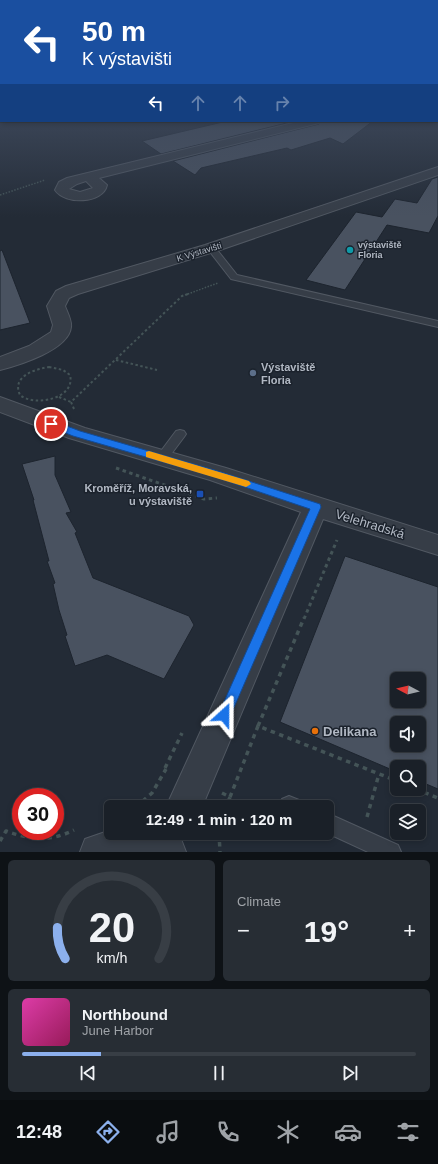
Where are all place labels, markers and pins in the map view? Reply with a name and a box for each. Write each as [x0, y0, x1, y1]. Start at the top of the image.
place label: výstaviště Floria [358, 240, 402, 260]
marker: výstaviště Floria [345, 245, 355, 255]
place label: Výstaviště Floria [261, 361, 315, 386]
marker: Výstaviště Floria [248, 368, 258, 378]
pin [34, 407, 68, 441]
place label: Kroměříž, Moravská, u výstaviště [84, 482, 192, 507]
marker: Kroměříž, Moravská, u výstaviště [195, 489, 205, 499]
place label: Delikana [323, 724, 377, 739]
marker: Delikana [310, 726, 320, 736]

